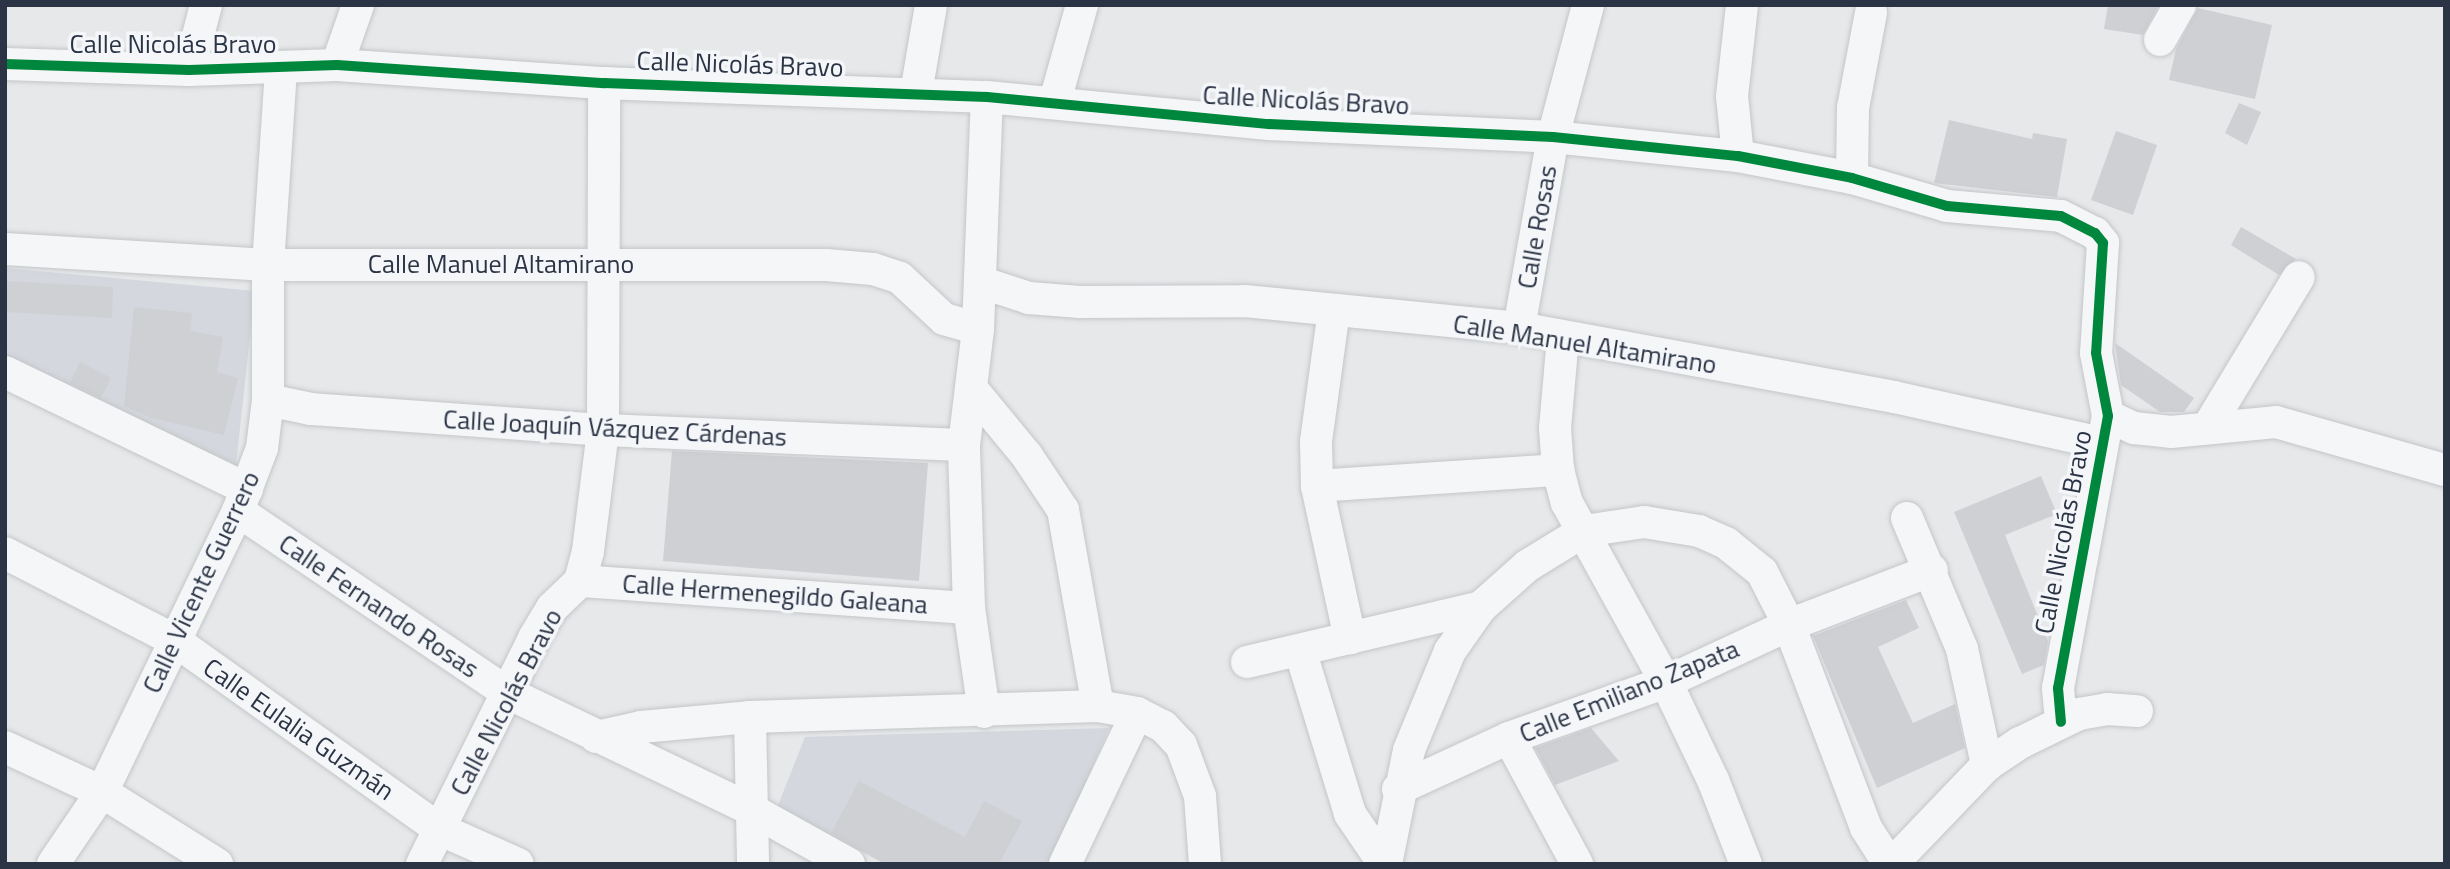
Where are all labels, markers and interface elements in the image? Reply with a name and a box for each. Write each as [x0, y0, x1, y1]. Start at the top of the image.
street label: Calle Nicolás Bravo [70, 28, 276, 60]
street label: Calle Nicolás Bravo [636, 45, 844, 83]
street label: Calle Nicolás Bravo [1202, 79, 1410, 121]
street label: Calle Rosas [1511, 163, 1563, 291]
street label: Calle Manuel Altamirano [368, 248, 634, 280]
street label: Calle Manuel Altamirano [1451, 308, 1719, 380]
street label: Calle Joaquín Vázquez Cárdenas [442, 403, 788, 453]
street label: Calle Nicolás Bravo [2028, 427, 2098, 637]
street label: Calle Vicente Guerrero [136, 466, 266, 698]
street label: Calle Fernando Rosas [273, 528, 485, 684]
street label: Calle Hermenegildo Galeana [621, 568, 929, 620]
street label: Calle Nicolás Bravo [444, 603, 568, 801]
street label: Calle Emiliano Zapata [1515, 633, 1743, 749]
street label: Calle Eulalia Guzmán [198, 651, 400, 807]

